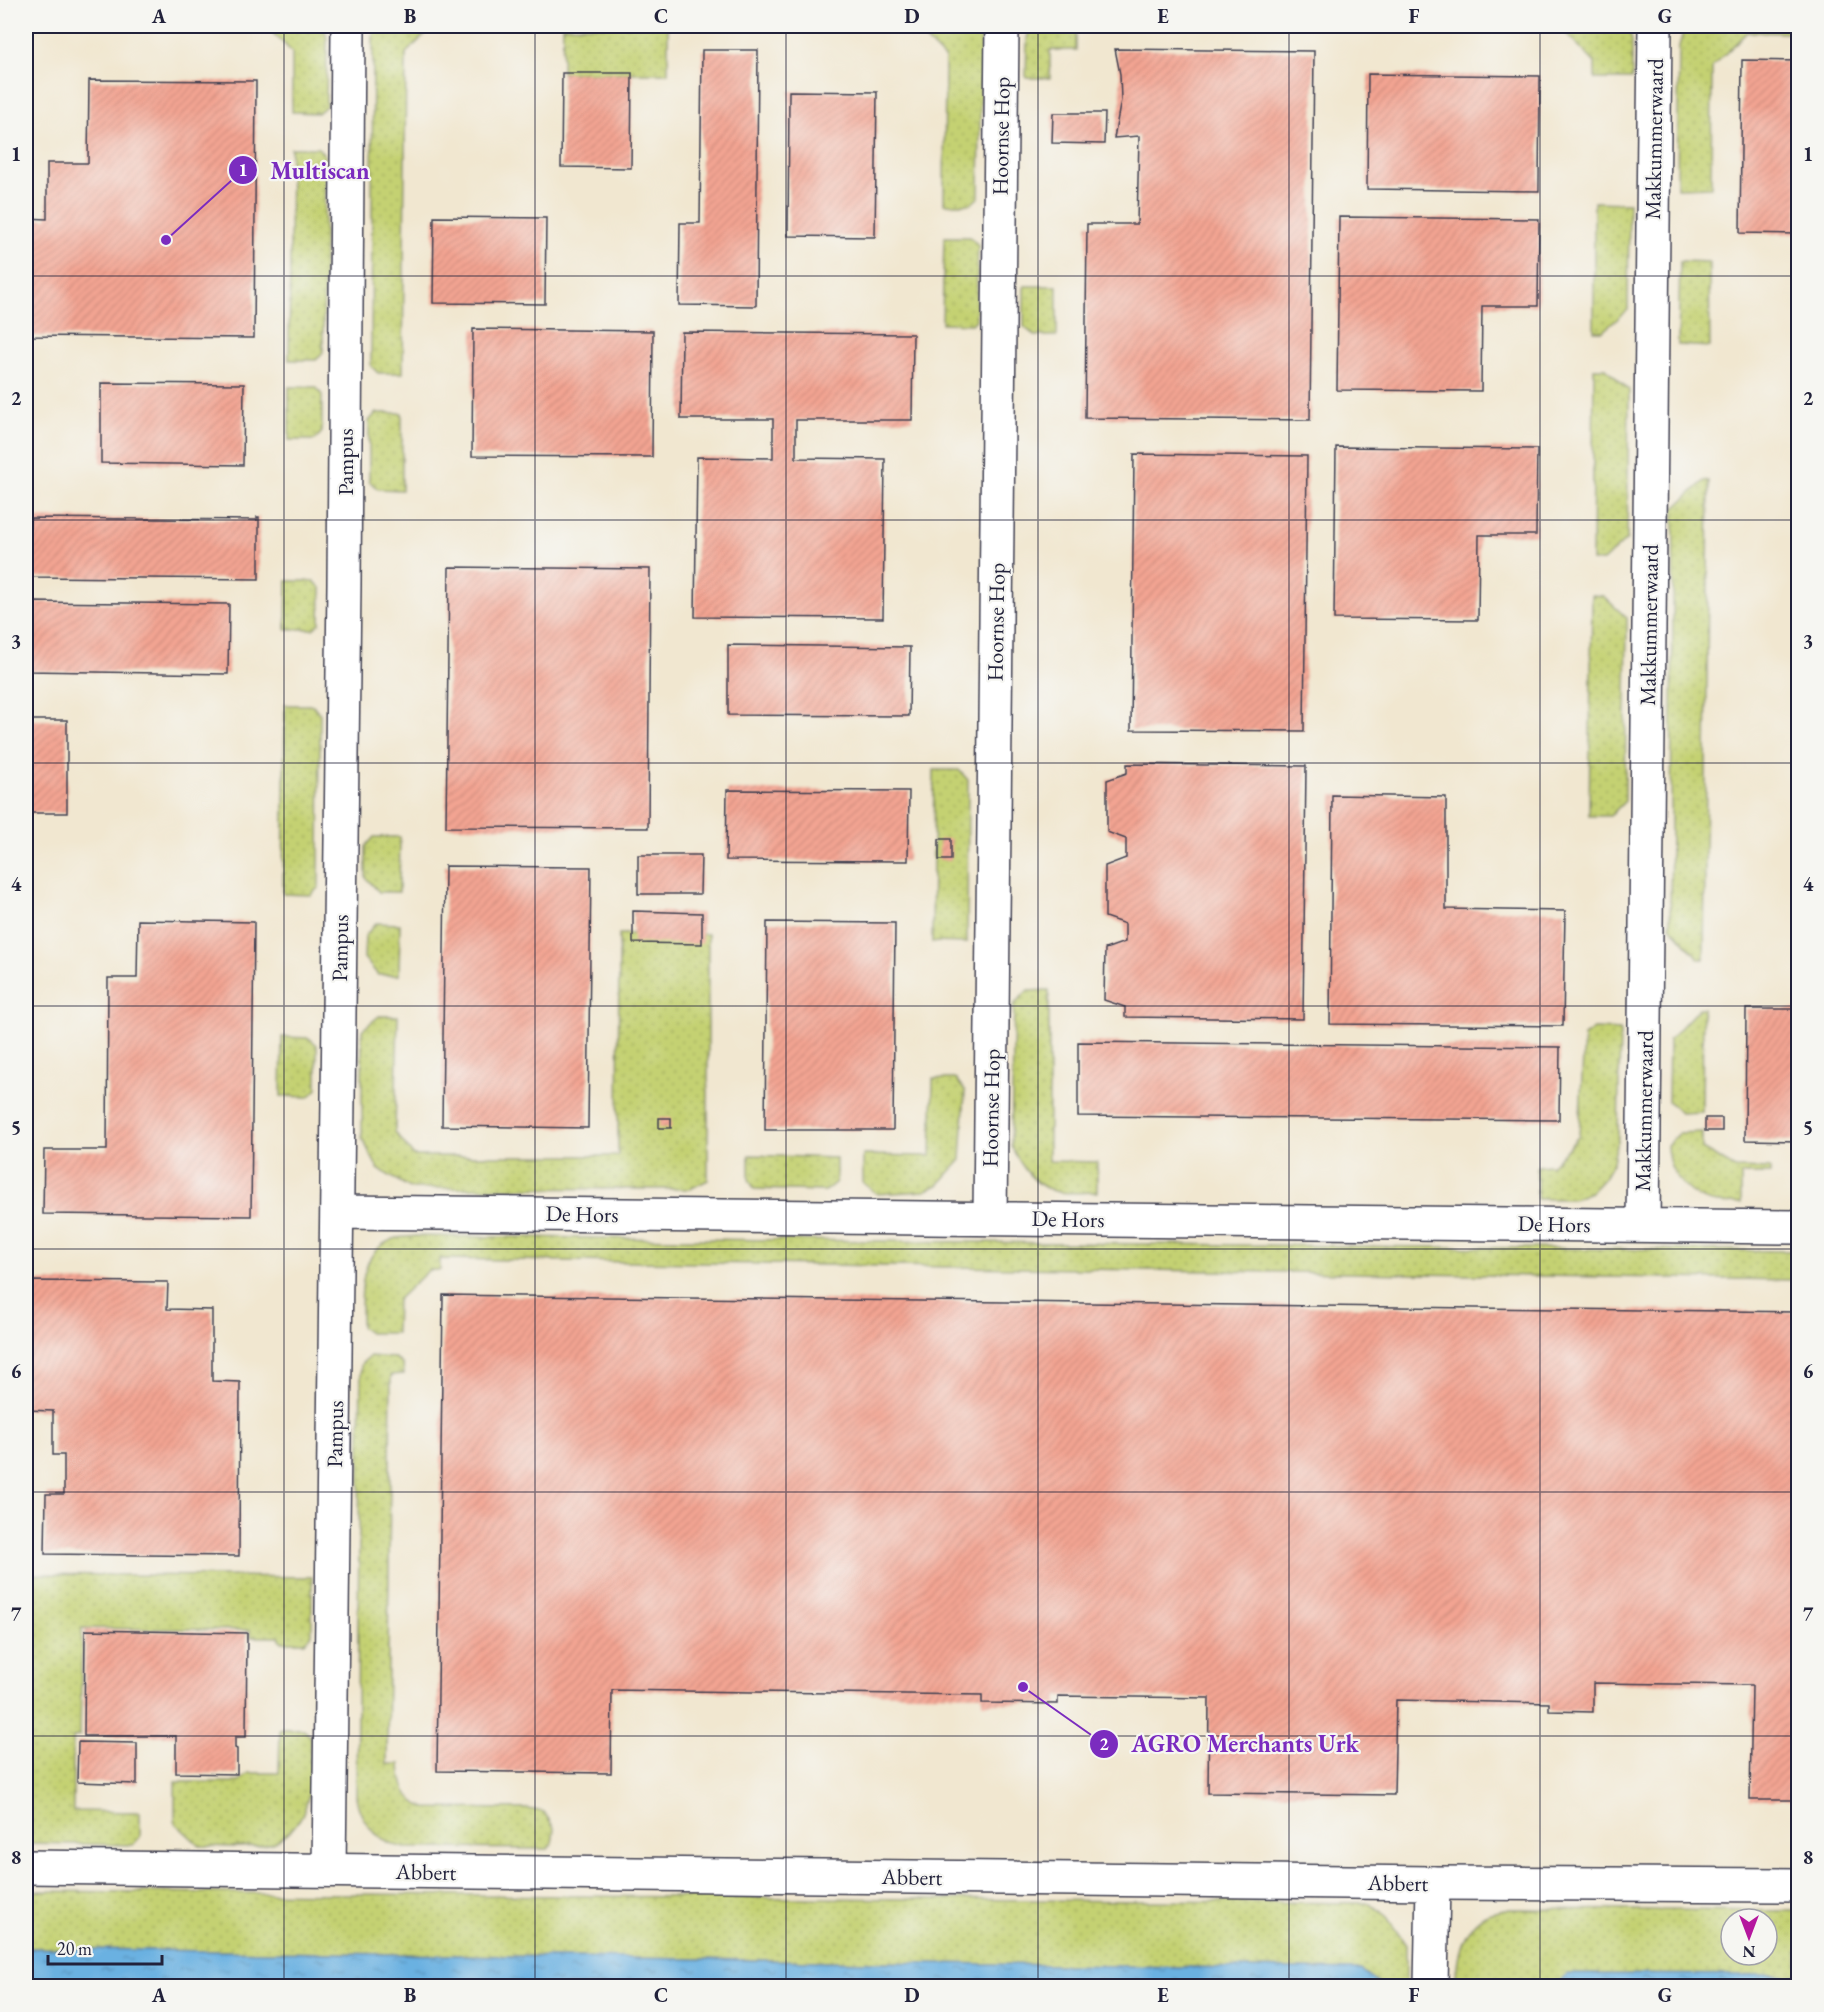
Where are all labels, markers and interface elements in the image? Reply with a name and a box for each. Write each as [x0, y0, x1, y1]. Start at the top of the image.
text: A [151, 3, 167, 29]
text: B [404, 3, 416, 29]
text: C [654, 3, 668, 29]
text: D [904, 3, 920, 29]
text: E [1157, 3, 1169, 29]
text: F [1409, 3, 1420, 29]
text: G [1658, 3, 1672, 29]
street label: Makkummerwaard [1638, 57, 1670, 220]
street label: Hoornse Hop [985, 76, 1017, 196]
text: 1 [11, 141, 21, 167]
text: 1 [1803, 141, 1813, 167]
callout: Multiscan [228, 149, 382, 191]
text: Multiscan [270, 155, 370, 186]
text: 1 [238, 158, 248, 181]
text: 2 [11, 385, 22, 411]
text: 2 [1803, 385, 1814, 411]
street label: Pampus [331, 428, 360, 496]
street label: Makkummerwaard [1633, 543, 1665, 706]
street label: Hoornse Hop [980, 562, 1012, 682]
text: 3 [11, 628, 21, 654]
text: 3 [1803, 628, 1813, 654]
text: 4 [11, 871, 22, 897]
text: 4 [1803, 871, 1814, 897]
street label: Pampus [325, 914, 355, 982]
street label: Makkummerwaard [1628, 1029, 1660, 1192]
street label: Hoornse Hop [975, 1048, 1007, 1168]
text: 5 [11, 1114, 21, 1140]
text: 5 [1803, 1114, 1813, 1140]
street label: De Hors [545, 1199, 619, 1229]
street label: De Hors [1031, 1204, 1105, 1234]
street label: De Hors [1517, 1209, 1591, 1239]
text: 6 [11, 1358, 22, 1384]
text: 6 [1803, 1358, 1814, 1384]
street label: Pampus [320, 1400, 350, 1468]
text: 7 [11, 1601, 22, 1627]
text: 7 [1803, 1601, 1814, 1627]
callout: AGRO Merchants Urk [1089, 1723, 1371, 1765]
text: AGRO Merchants Urk [1130, 1728, 1360, 1759]
text: 2 [1099, 1732, 1109, 1755]
text: 8 [11, 1844, 21, 1870]
text: 8 [1803, 1844, 1813, 1870]
street label: Abbert [394, 1857, 457, 1887]
street label: Abbert [880, 1862, 943, 1892]
street label: Abbert [1366, 1868, 1429, 1898]
north arrow [1719, 1907, 1779, 1967]
scale bar [48, 1928, 162, 1966]
text: 20 m [57, 1937, 92, 1960]
text: N [1742, 1941, 1755, 1962]
text: A [151, 1982, 167, 2008]
text: B [404, 1982, 416, 2008]
text: C [654, 1982, 668, 2008]
text: D [904, 1982, 920, 2008]
text: E [1157, 1982, 1169, 2008]
text: F [1409, 1982, 1420, 2008]
text: G [1658, 1982, 1672, 2008]

